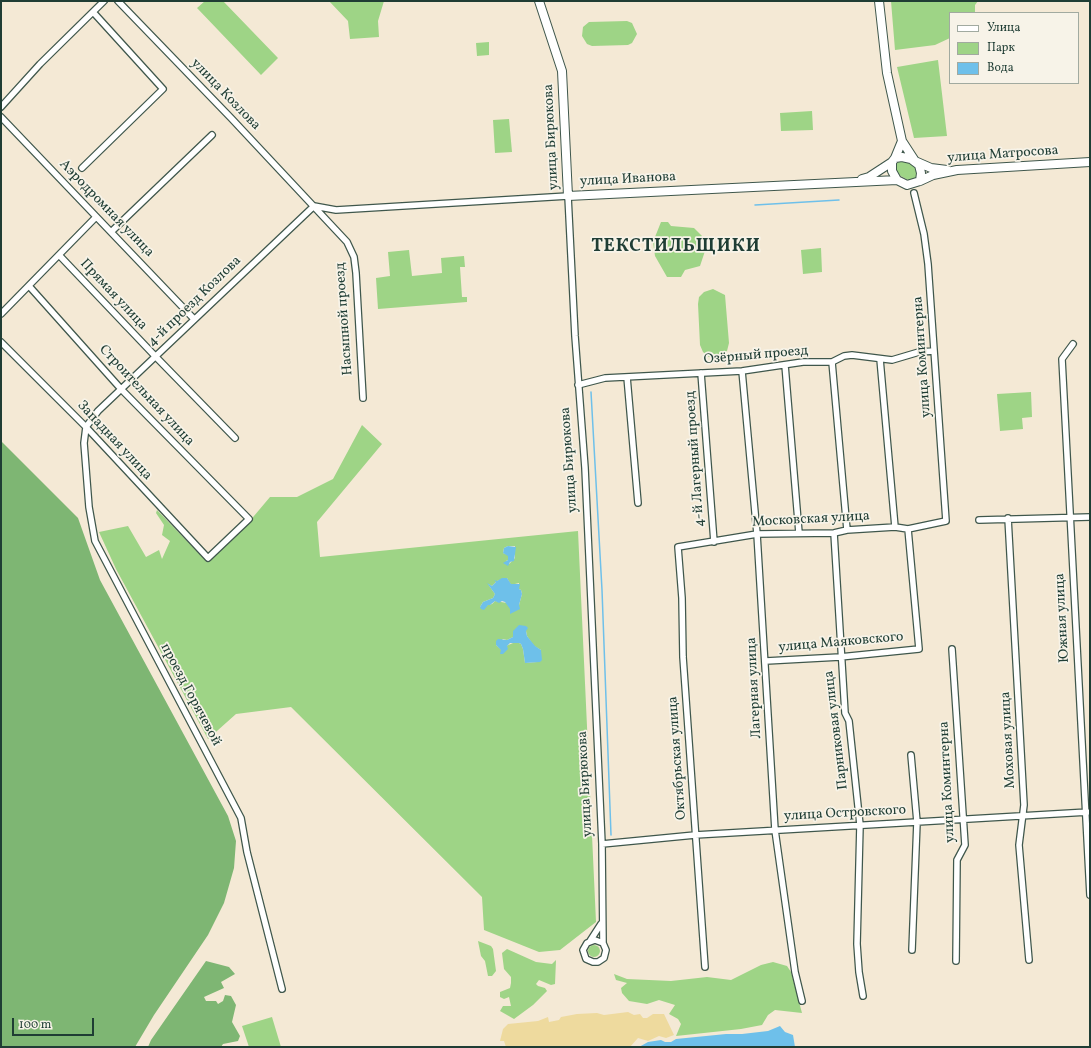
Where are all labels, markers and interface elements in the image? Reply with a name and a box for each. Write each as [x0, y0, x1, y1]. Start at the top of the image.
legend [949, 12, 1079, 84]
text: Улица [987, 20, 1020, 36]
text: Парк [987, 40, 1015, 56]
street label: улица Козлова [187, 56, 263, 134]
text: Вода [987, 60, 1014, 76]
street label: улица Бирюкова [541, 83, 563, 191]
street label: улица Матросова [947, 143, 1059, 167]
street label: Аэродромная улица [55, 157, 157, 261]
street label: улица Иванова [579, 169, 677, 191]
district label: ТЕКСТИЛЬЩИКИ [591, 237, 761, 259]
street label: 4-й проезд Козлова [145, 253, 245, 351]
street label: Прямая улица [76, 256, 150, 334]
street label: Насыпной проезд [333, 262, 357, 376]
street label: улица Коминтерна [910, 296, 936, 418]
street label: Строительная улица [95, 342, 197, 450]
street label: Озёрный проезд [703, 343, 809, 369]
street label: 4-й Лагерный проезд [683, 391, 709, 527]
street label: Западная улица [73, 398, 155, 484]
street label: улица Бирюкова [558, 406, 582, 514]
street label: Московская улица [752, 509, 870, 531]
street label: Южная улица [1052, 573, 1074, 663]
street label: улица Маяковского [778, 629, 904, 657]
street label: Лагерная улица [744, 637, 766, 739]
street label: проезд Горячевой [156, 641, 224, 749]
street label: Парниковая улица [821, 669, 853, 791]
street label: Моховая улица [998, 691, 1020, 789]
street label: Октябрьская улица [665, 696, 691, 820]
street label: улица Коминтерна [936, 721, 960, 843]
street label: улица Бирюкова [575, 730, 597, 838]
street label: улица Островского [783, 802, 907, 826]
scale bar [14, 1010, 96, 1036]
text: 100 m [19, 1017, 51, 1033]

